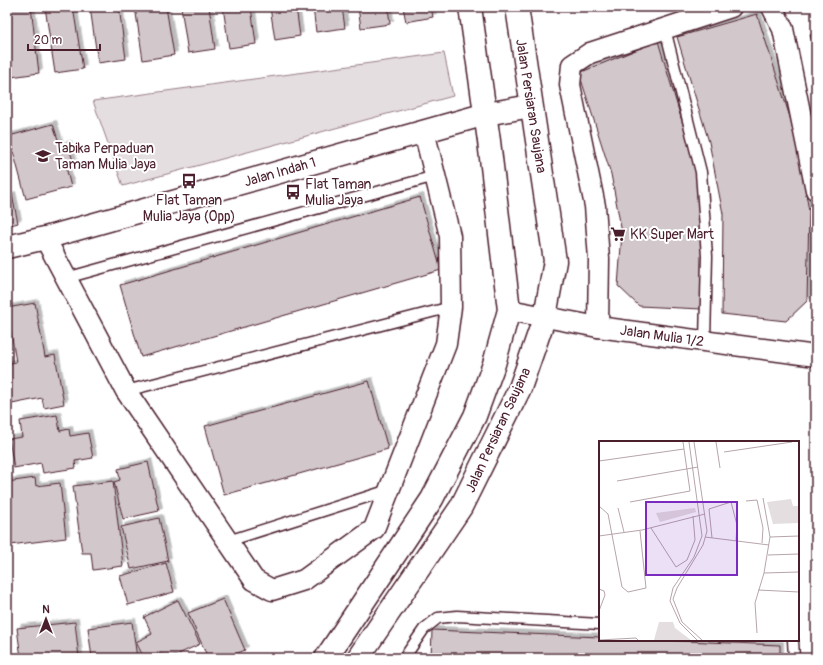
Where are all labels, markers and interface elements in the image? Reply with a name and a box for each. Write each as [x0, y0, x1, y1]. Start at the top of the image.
scale bar [28, 26, 100, 52]
text: 20 m [34, 33, 63, 48]
street label: Jalan Persiaran Saujana [512, 38, 550, 174]
place label: Tabika Perpaduan Taman Mulia Jaya [55, 140, 156, 173]
school or university icon: Tabika Perpaduan Taman Mulia Jaya [34, 147, 52, 165]
street label: Jalan Indah 1 [242, 154, 318, 190]
bus stop icon: Flat Taman Mulia Jaya (Opp) [180, 172, 198, 190]
place label: Flat Taman Mulia Jaya [305, 176, 371, 209]
bus stop icon: Flat Taman Mulia Jaya [284, 183, 302, 201]
place label: Flat Taman Mulia Jaya (Opp) [143, 192, 235, 225]
supermarket icon: KK Super Mart [609, 225, 627, 243]
place label: KK Super Mart [630, 226, 714, 243]
street label: Jalan Mulia 1/2 [619, 322, 705, 350]
street label: Jalan Persiaran Saujana [462, 365, 534, 495]
inset map [599, 441, 799, 641]
north arrow [26, 599, 66, 639]
text: N [42, 603, 50, 616]

